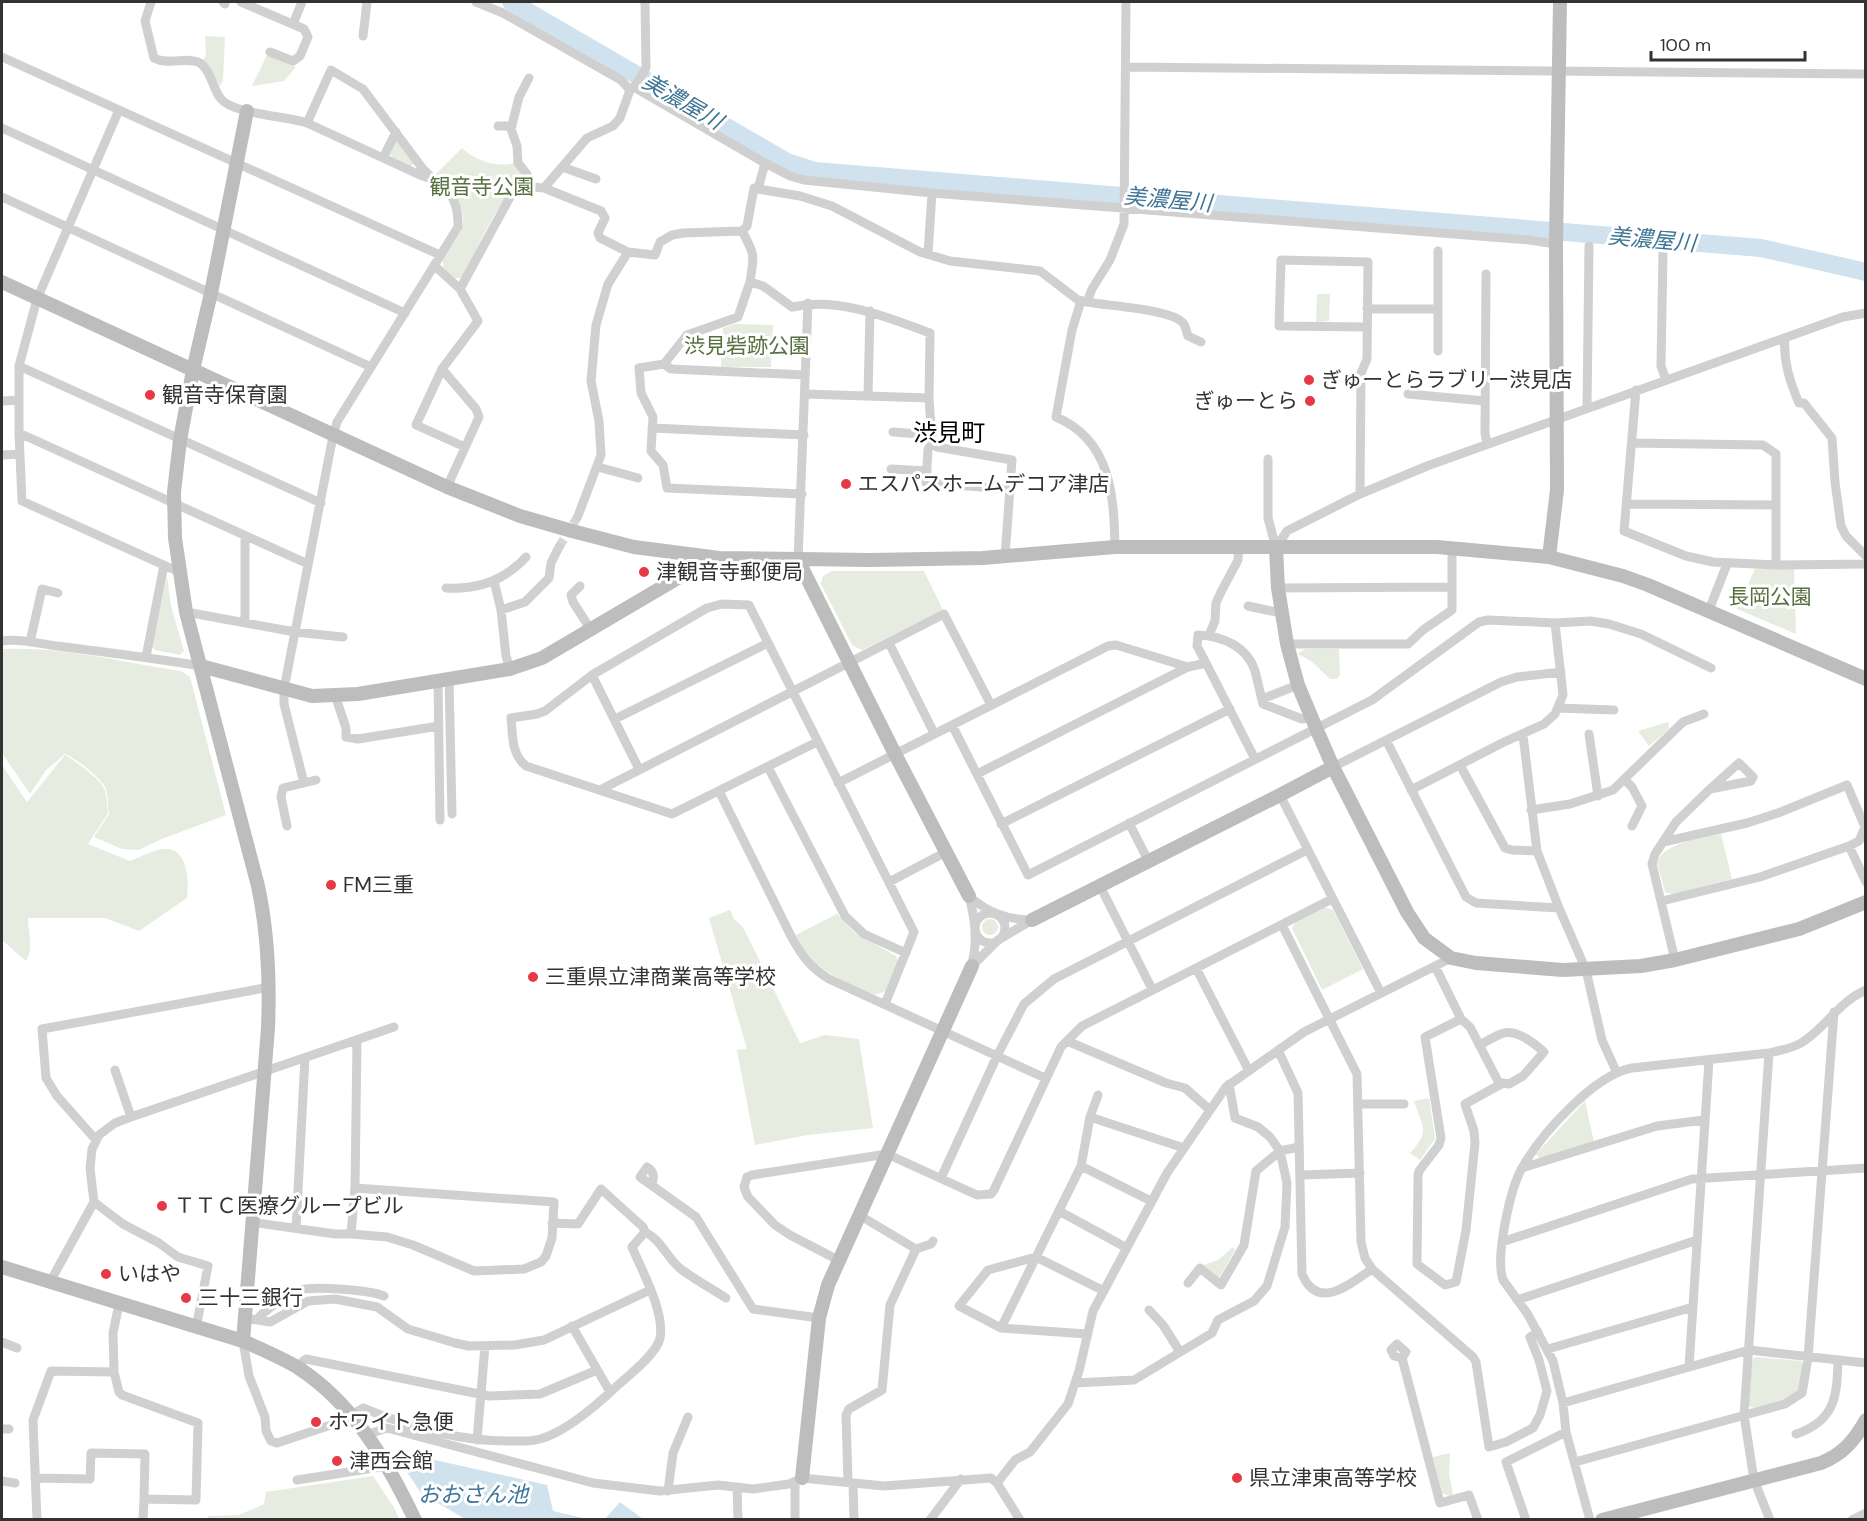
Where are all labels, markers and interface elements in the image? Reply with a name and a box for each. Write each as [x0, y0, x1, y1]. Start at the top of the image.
scale bar [1651, 24, 1806, 62]
text: 100 m [1660, 33, 1711, 57]
water label: 美濃屋川 [637, 67, 730, 137]
park label: 観音寺公園 [430, 173, 535, 201]
water label: 美濃屋川 [1123, 181, 1215, 218]
water label: 美濃屋川 [1607, 221, 1699, 258]
park label: 渋見砦跡公園 [684, 332, 810, 360]
place label: ぎゅーとらラブリー渋見店 [1321, 366, 1572, 394]
marker: ぎゅーとらラブリー渋見店 [1302, 373, 1316, 387]
place label: 観音寺保育園 [162, 381, 288, 409]
place label: ぎゅーとら [1194, 387, 1298, 415]
marker: 観音寺保育園 [143, 388, 157, 402]
marker: ぎゅーとら [1303, 394, 1317, 408]
district label: 渋見町 [913, 417, 985, 448]
place label: エスパスホームデコア津店 [858, 470, 1109, 498]
marker: エスパスホームデコア津店 [839, 477, 853, 491]
place label: 津観音寺郵便局 [656, 558, 803, 586]
marker: 津観音寺郵便局 [637, 565, 651, 579]
park label: 長岡公園 [1728, 583, 1812, 611]
place label: FM三重 [343, 871, 414, 899]
marker: FM三重 [324, 878, 338, 892]
place label: 三重県立津商業高等学校 [545, 963, 776, 991]
marker: 三重県立津商業高等学校 [526, 970, 540, 984]
place label: ＴＴＣ医療グループビル [174, 1192, 404, 1220]
marker: ＴＴＣ医療グループビル [155, 1199, 169, 1213]
place label: いはや [118, 1260, 181, 1288]
marker: いはや [99, 1267, 113, 1281]
place label: 三十三銀行 [198, 1284, 303, 1312]
marker: 三十三銀行 [179, 1291, 193, 1305]
place label: ホワイト急便 [328, 1408, 454, 1436]
marker: ホワイト急便 [309, 1415, 323, 1429]
place label: 津西会館 [349, 1447, 433, 1475]
marker: 津西会館 [330, 1454, 344, 1468]
place label: 県立津東高等学校 [1249, 1464, 1417, 1492]
marker: 県立津東高等学校 [1230, 1471, 1244, 1485]
water label: おおさん池 [418, 1480, 530, 1509]

